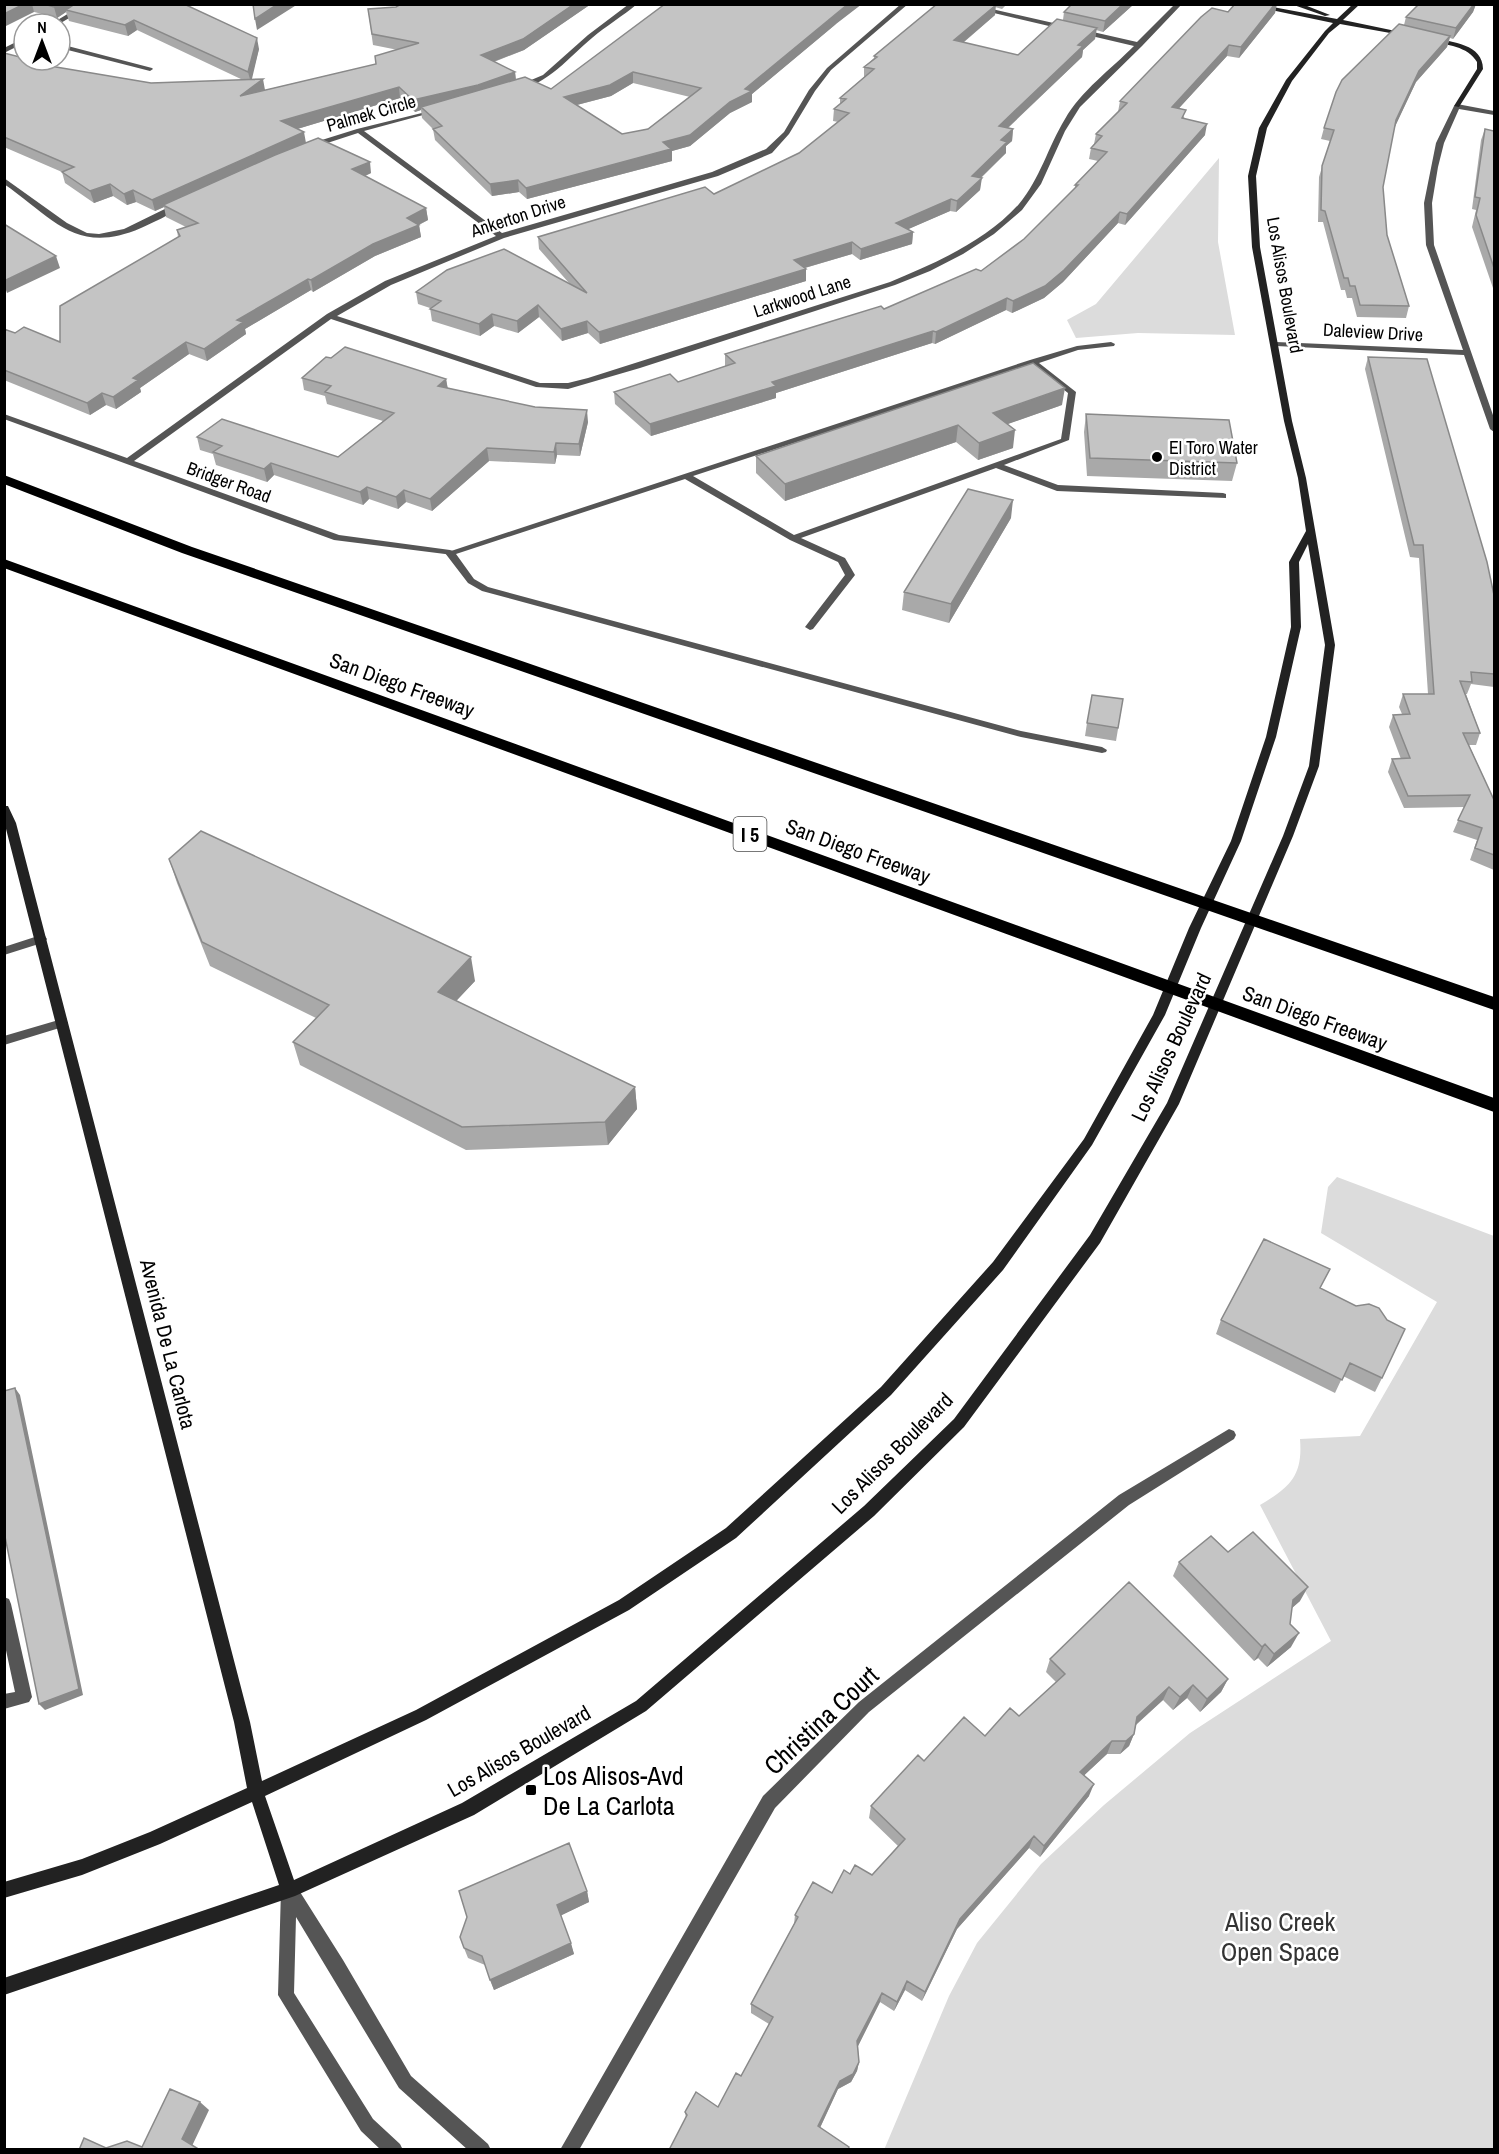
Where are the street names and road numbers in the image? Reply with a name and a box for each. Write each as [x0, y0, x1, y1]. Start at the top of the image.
street label: Palmek Circle [323, 88, 419, 138]
street label: Ankerton Drive [466, 189, 569, 243]
street label: Los Alisos Boulevard [1261, 215, 1309, 355]
street label: Larkwood Lane [750, 269, 854, 323]
street label: Daleview Drive [1322, 317, 1424, 347]
street label: Bridger Road [183, 455, 275, 509]
street label: San Diego Freeway [326, 645, 479, 725]
street label: San Diego Freeway [782, 811, 935, 891]
road number: I 5 [734, 817, 766, 851]
street label: Los Alisos Boulevard [1124, 968, 1218, 1126]
street label: San Diego Freeway [1239, 978, 1392, 1058]
street label: Avenida De La Carlota [133, 1255, 203, 1432]
street label: Los Alisos Boulevard [825, 1386, 959, 1520]
street label: Christina Court [756, 1658, 886, 1782]
street label: Los Alisos Boulevard [442, 1698, 596, 1804]

